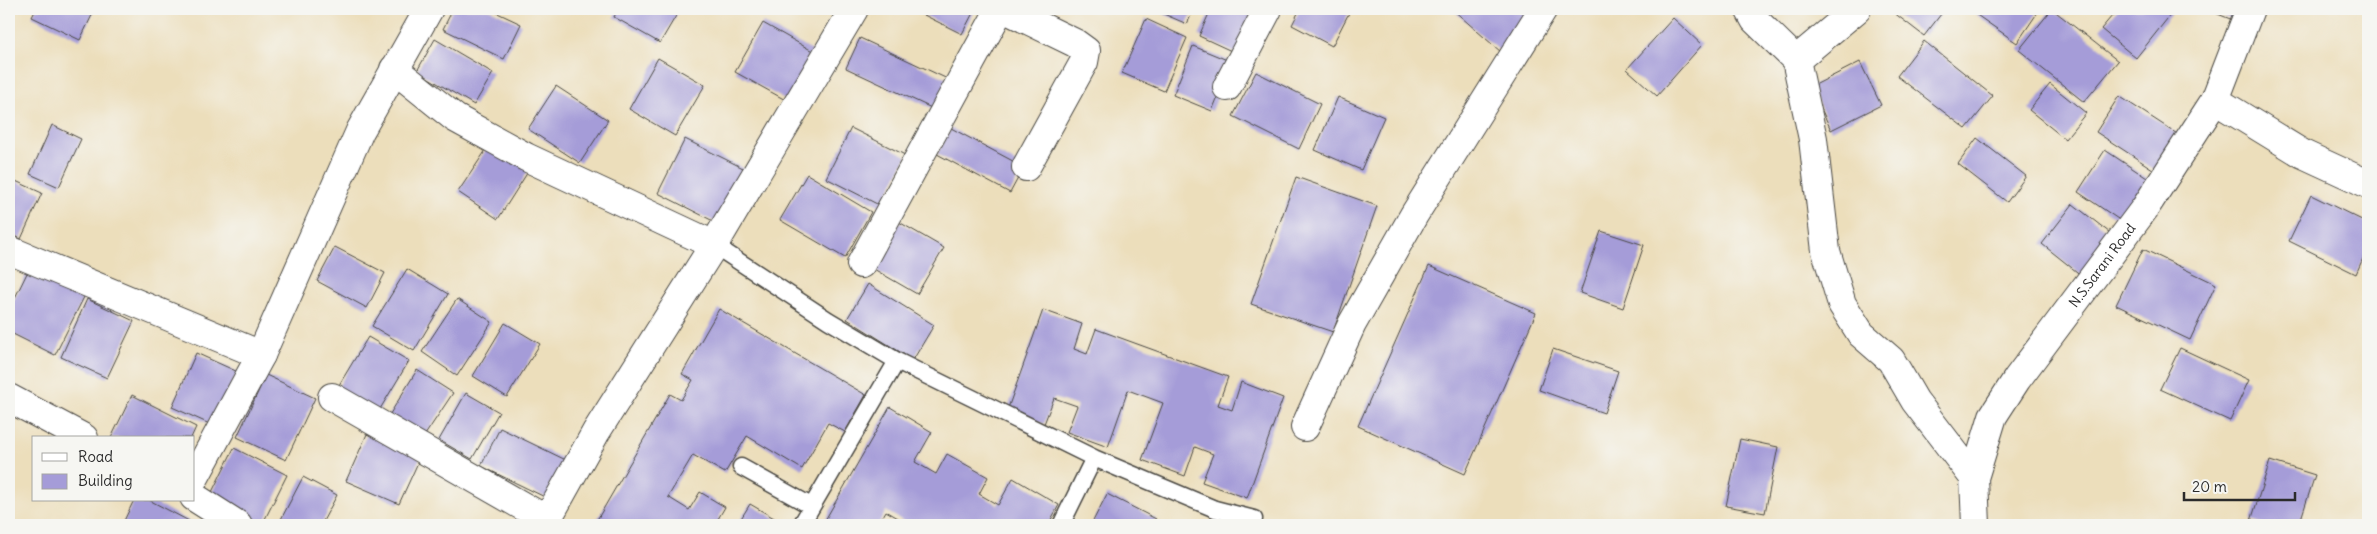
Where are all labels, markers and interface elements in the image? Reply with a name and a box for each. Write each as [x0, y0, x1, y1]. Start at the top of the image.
street label: N.S.Sarani Road [2065, 220, 2139, 311]
legend [32, 436, 195, 502]
text: Road [78, 447, 113, 466]
scale bar [2184, 469, 2296, 501]
text: Building [78, 471, 133, 490]
text: 20 m [2192, 477, 2227, 496]

